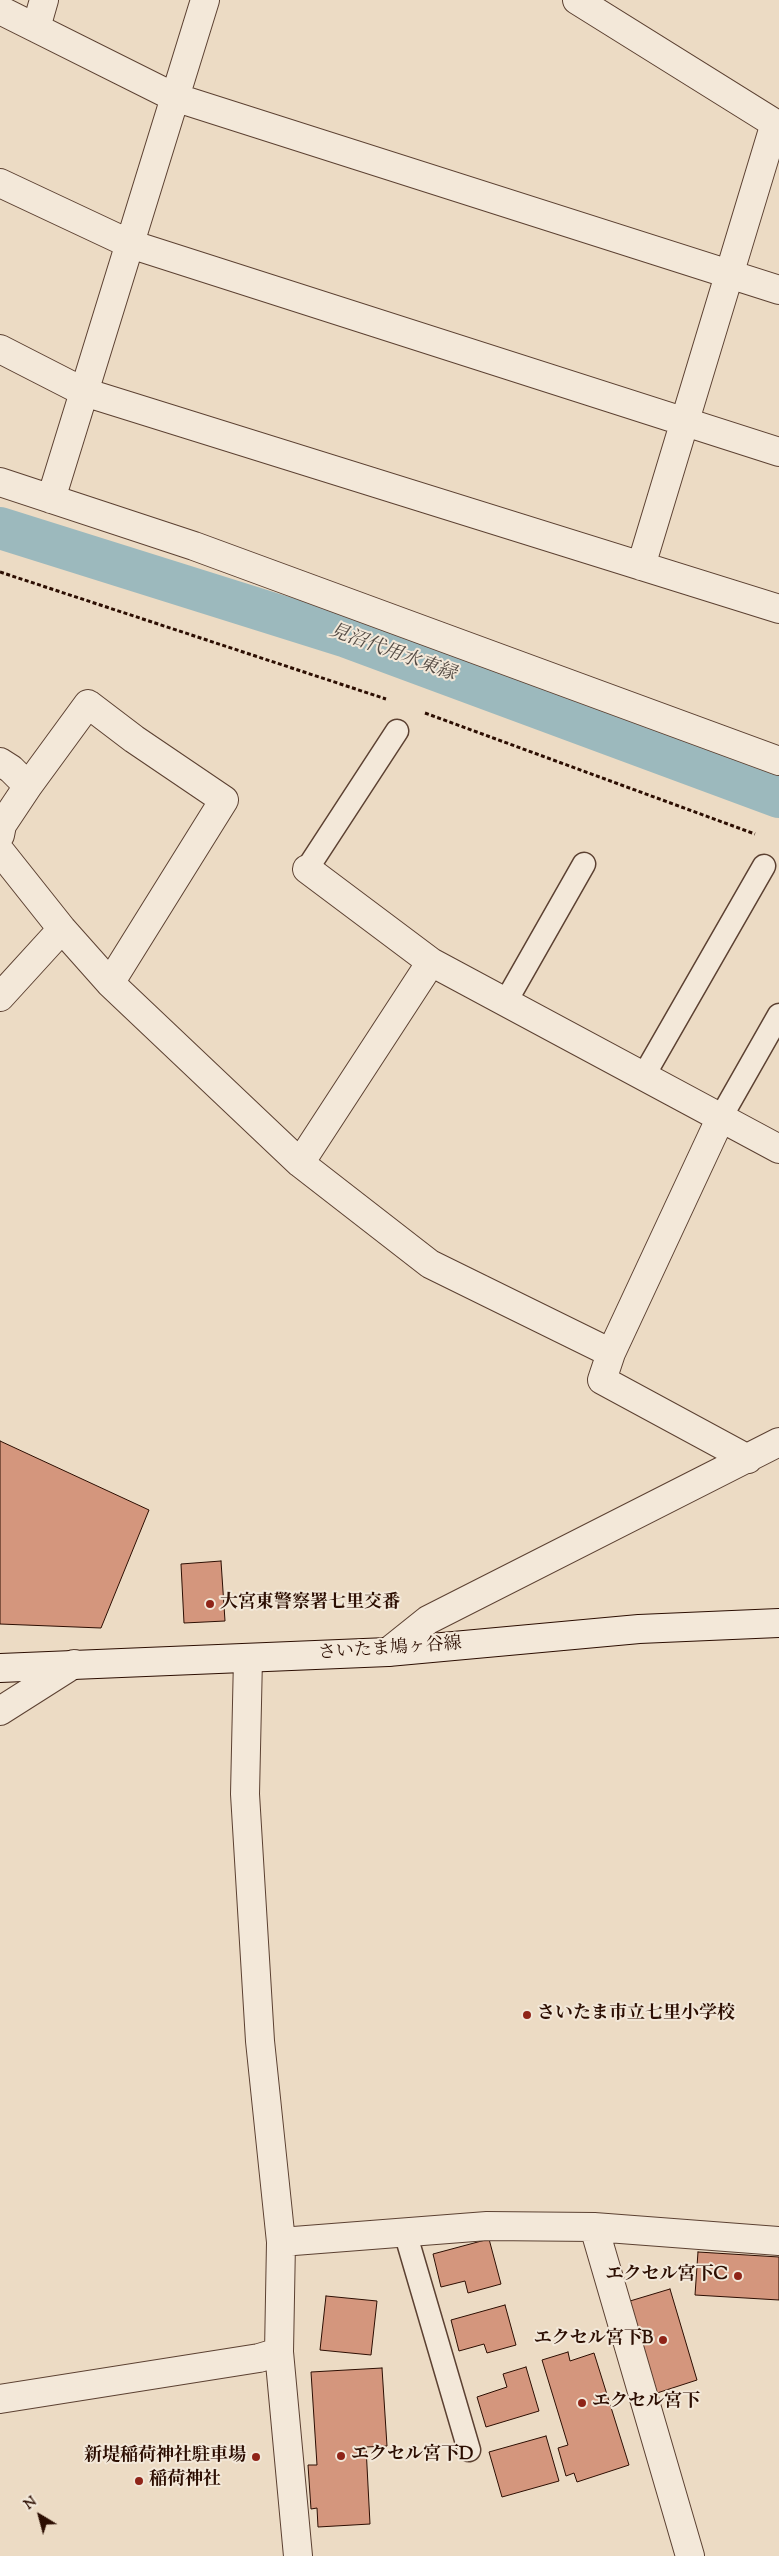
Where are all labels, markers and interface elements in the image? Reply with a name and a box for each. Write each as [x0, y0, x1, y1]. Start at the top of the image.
water label: 見沼代用水東縁 [326, 621, 458, 687]
place label: 大宮東警察署七里交番 [220, 1593, 400, 1615]
marker: 大宮東警察署七里交番 [204, 1598, 216, 1610]
street label: さいたま鳩ヶ谷線 [317, 1634, 463, 1666]
place label: さいたま市立七里小学校 [537, 2004, 735, 2026]
marker: さいたま市立七里小学校 [521, 2009, 533, 2021]
place label: エクセル宮下C [605, 2265, 728, 2287]
marker: エクセル宮下C [732, 2270, 744, 2282]
place label: エクセル宮下B [534, 2329, 653, 2351]
marker: エクセル宮下B [657, 2334, 669, 2346]
place label: エクセル宮下 [592, 2392, 700, 2414]
marker: エクセル宮下 [576, 2397, 588, 2409]
place label: エクセル宮下D [351, 2445, 473, 2467]
place label: 新堤稲荷神社駐車場 [84, 2446, 246, 2468]
marker: エクセル宮下D [335, 2450, 347, 2462]
marker: 新堤稲荷神社駐車場 [250, 2451, 262, 2463]
place label: 稲荷神社 [149, 2470, 221, 2492]
marker: 稲荷神社 [133, 2475, 145, 2487]
north arrow [15, 2491, 65, 2541]
text: N [20, 2493, 41, 2515]

